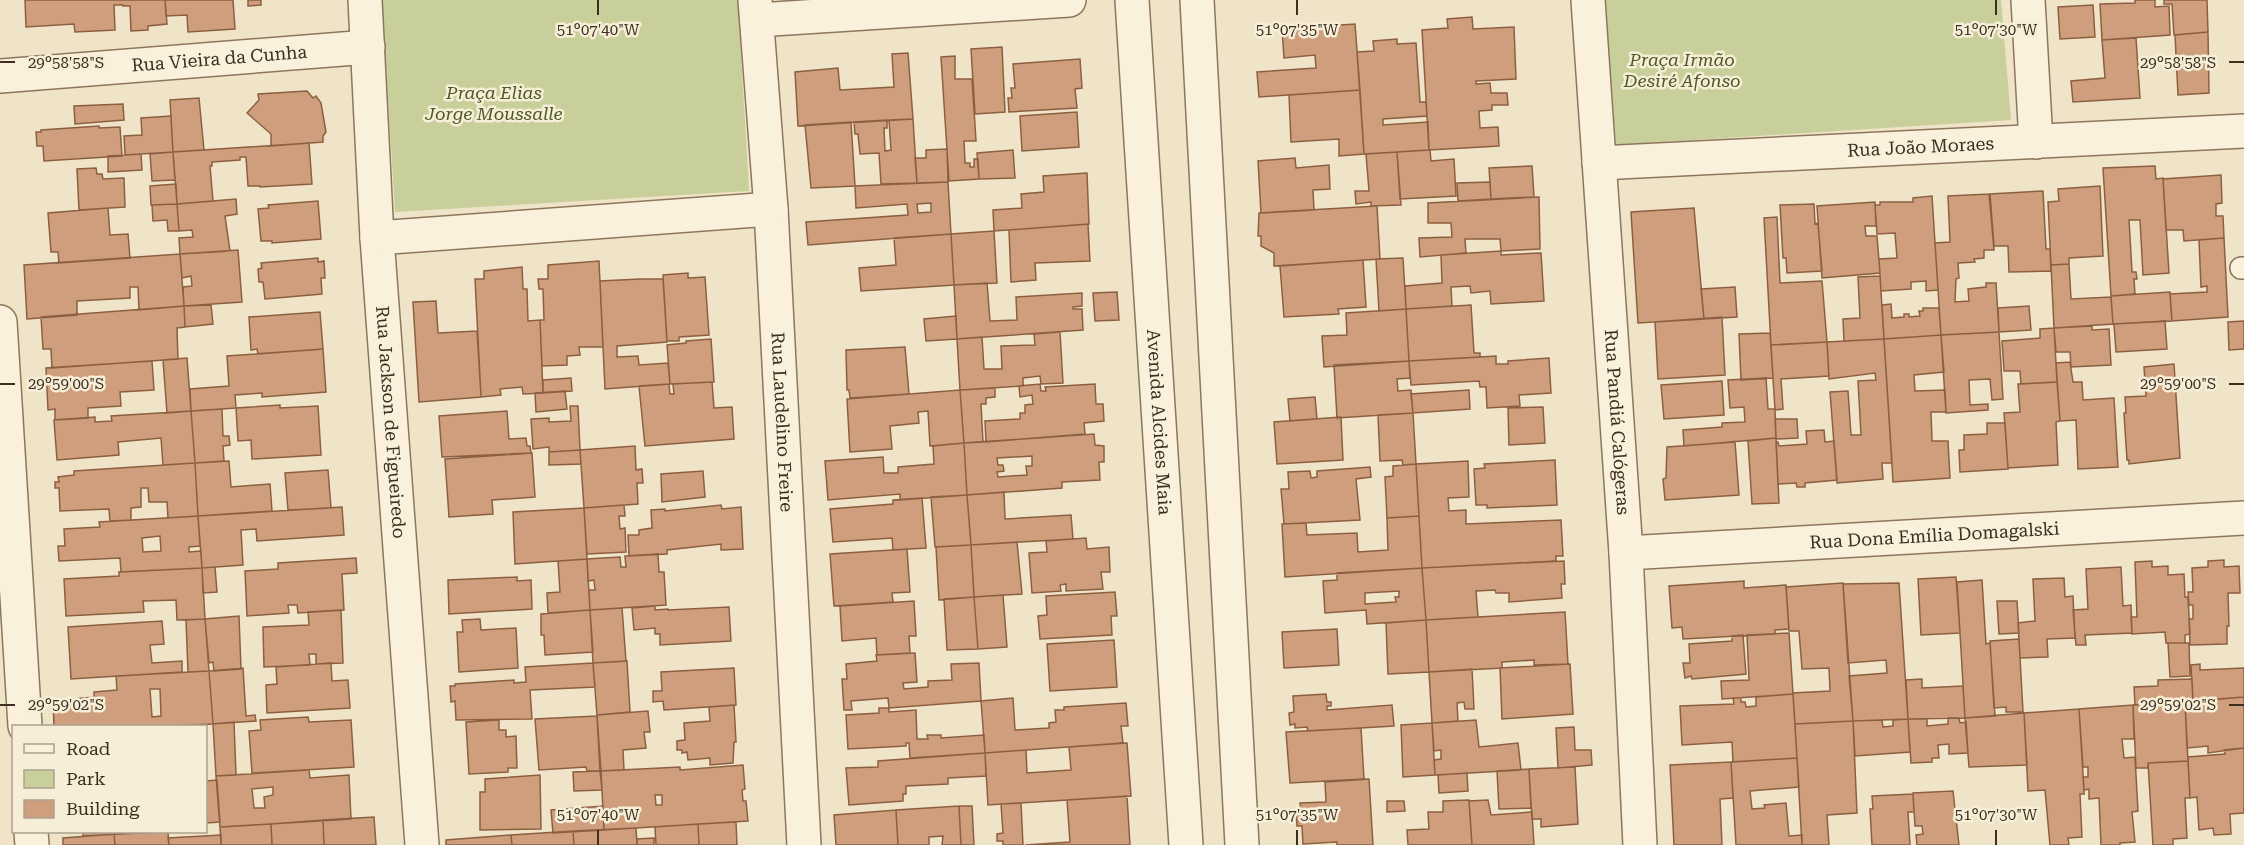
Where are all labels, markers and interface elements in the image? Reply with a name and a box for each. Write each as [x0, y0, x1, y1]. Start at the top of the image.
text: 51°07'40"W [557, 21, 640, 39]
text: 51°07'35"W [1256, 21, 1339, 39]
text: 51°07'30"W [1955, 21, 2038, 39]
street label: Rua Vieira da Cunha [131, 41, 308, 76]
park label: Praça Irmão Desiré Afonso [1622, 49, 1741, 91]
text: 29°58'58"S [28, 54, 104, 72]
text: 29°58'58"S [2140, 54, 2216, 72]
park label: Praça Elias Jorge Moussalle [424, 82, 563, 124]
street label: Rua João Moraes [1847, 132, 1995, 161]
street label: Rua Jackson de Figueiredo [372, 305, 410, 539]
street label: Avenida Alcides Maia [1143, 328, 1176, 516]
street label: Rua Pandiá Calógeras [1601, 328, 1634, 516]
street label: Rua Laudelino Freire [767, 331, 798, 513]
text: 29°59'00"S [28, 375, 104, 393]
text: 29°59'00"S [2140, 375, 2216, 393]
street label: Rua Dona Emília Domagalski [1809, 517, 2060, 553]
text: 29°59'02"S [28, 696, 104, 714]
text: 29°59'02"S [2140, 696, 2216, 714]
legend [12, 725, 207, 833]
text: Road [66, 738, 111, 759]
text: Park [66, 768, 106, 789]
text: Building [66, 798, 140, 819]
text: 51°07'40"W [557, 806, 640, 824]
text: 51°07'35"W [1256, 806, 1339, 824]
text: 51°07'30"W [1955, 806, 2038, 824]

